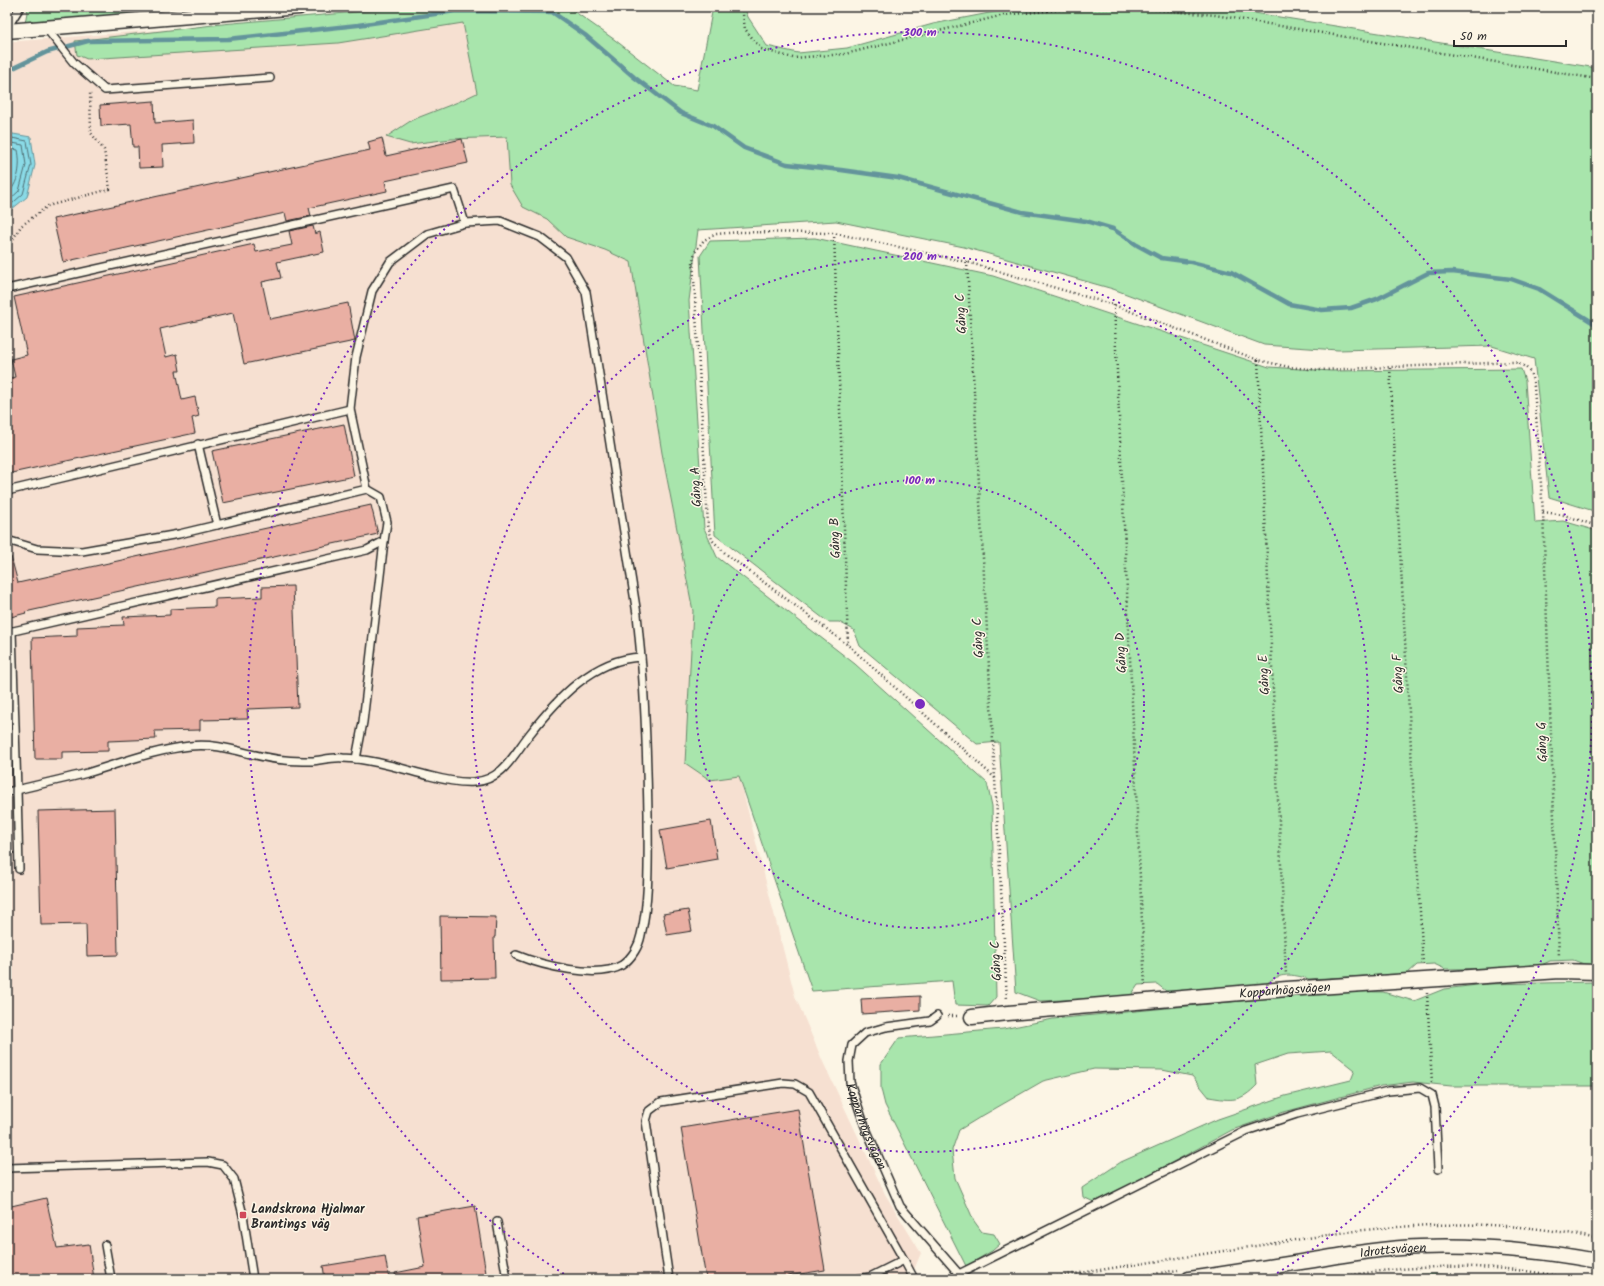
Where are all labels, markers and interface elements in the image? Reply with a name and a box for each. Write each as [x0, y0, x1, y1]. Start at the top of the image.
scale bar [1454, 22, 1566, 48]
text: 300 m [902, 23, 937, 42]
text: 50 m [1460, 27, 1487, 46]
text: 200 m [903, 247, 937, 266]
street label: Gång C [950, 293, 973, 335]
street label: Gång A [685, 466, 708, 508]
text: 100 m [905, 471, 935, 490]
street label: Gång B [824, 517, 847, 559]
street label: Gång C [967, 617, 990, 659]
street label: Gång D [1110, 632, 1133, 674]
street label: Gång F [1387, 653, 1410, 694]
street label: Gång E [1253, 654, 1276, 695]
centre of rings [913, 697, 927, 711]
street label: Gång G [1531, 721, 1554, 762]
street label: Gång C [985, 940, 1008, 982]
street label: Kopparhögsvägen [1238, 977, 1331, 1005]
street label: Kopparhögsvägen [839, 1080, 892, 1173]
place label: Landskrona Hjalmar Brantings väg [251, 1199, 366, 1235]
marker: Landskrona Hjalmar Brantings väg [238, 1210, 248, 1220]
street label: Idrottsvägen [1358, 1238, 1427, 1265]

